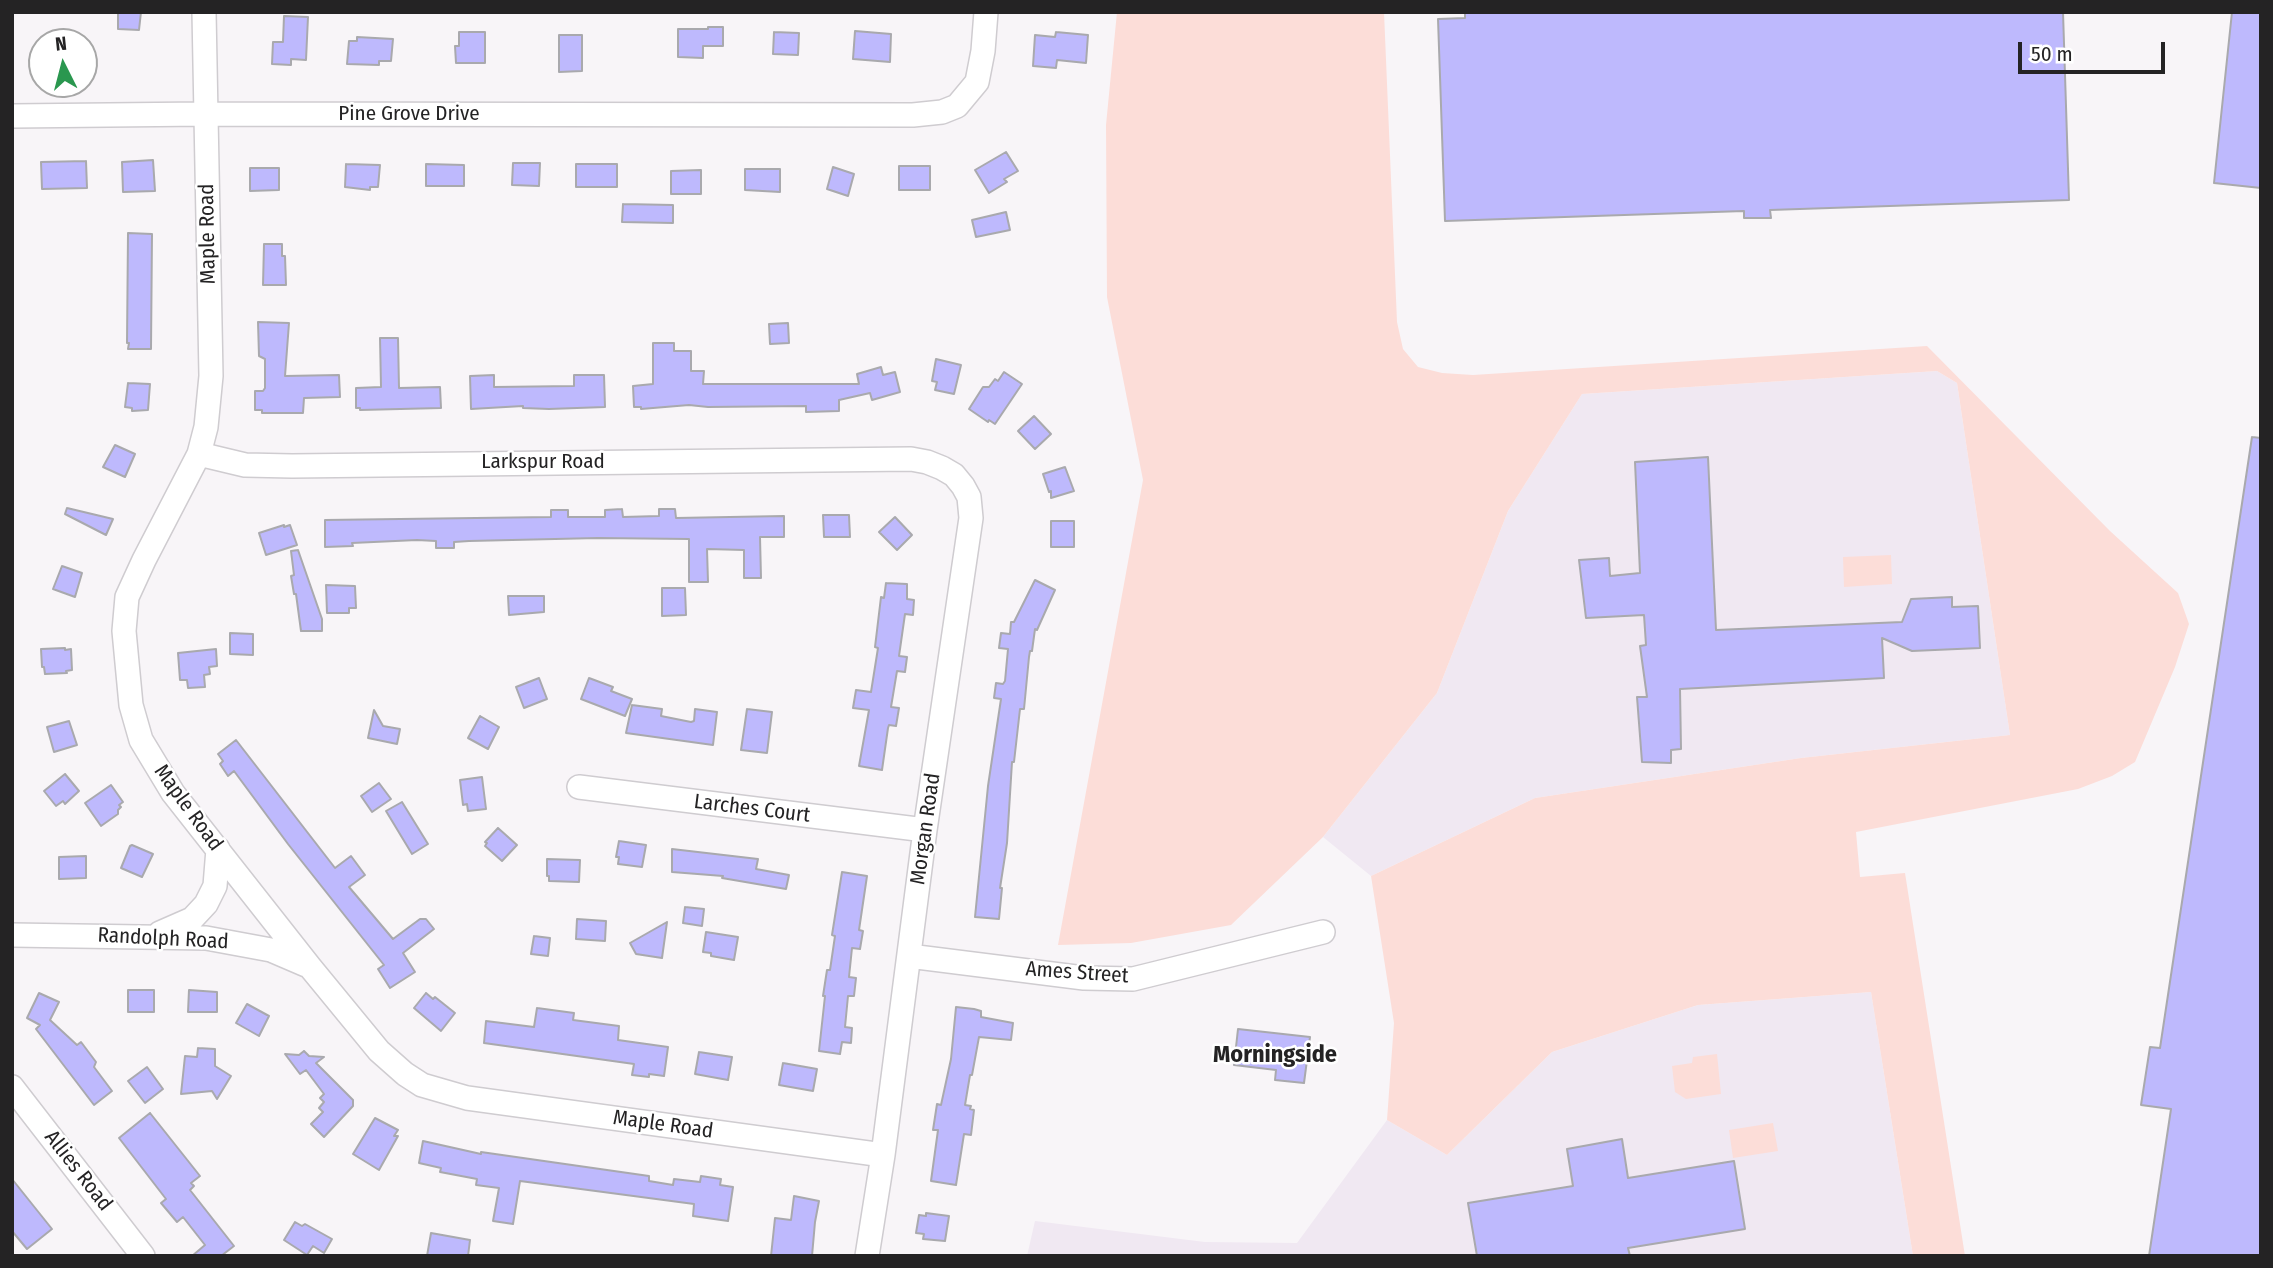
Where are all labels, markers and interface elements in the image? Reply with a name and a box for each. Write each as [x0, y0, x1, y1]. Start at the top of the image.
north arrow [28, 28, 98, 98]
scale bar [2021, 28, 2168, 72]
text: N [54, 32, 68, 56]
text: 50 m [2031, 41, 2073, 67]
street label: Pine Grove Drive [338, 101, 480, 127]
street label: Maple Road [195, 183, 221, 285]
street label: Larkspur Road [481, 449, 605, 475]
street label: Maple Road [148, 760, 228, 856]
street label: Morgan Road [906, 772, 946, 886]
street label: Larches Court [692, 789, 812, 829]
street label: Randolph Road [97, 923, 229, 955]
street label: Ames Street [1025, 957, 1129, 989]
district label: Morningside [1213, 1041, 1337, 1069]
street label: Maple Road [611, 1106, 715, 1144]
street label: Allies Road [39, 1126, 117, 1216]

